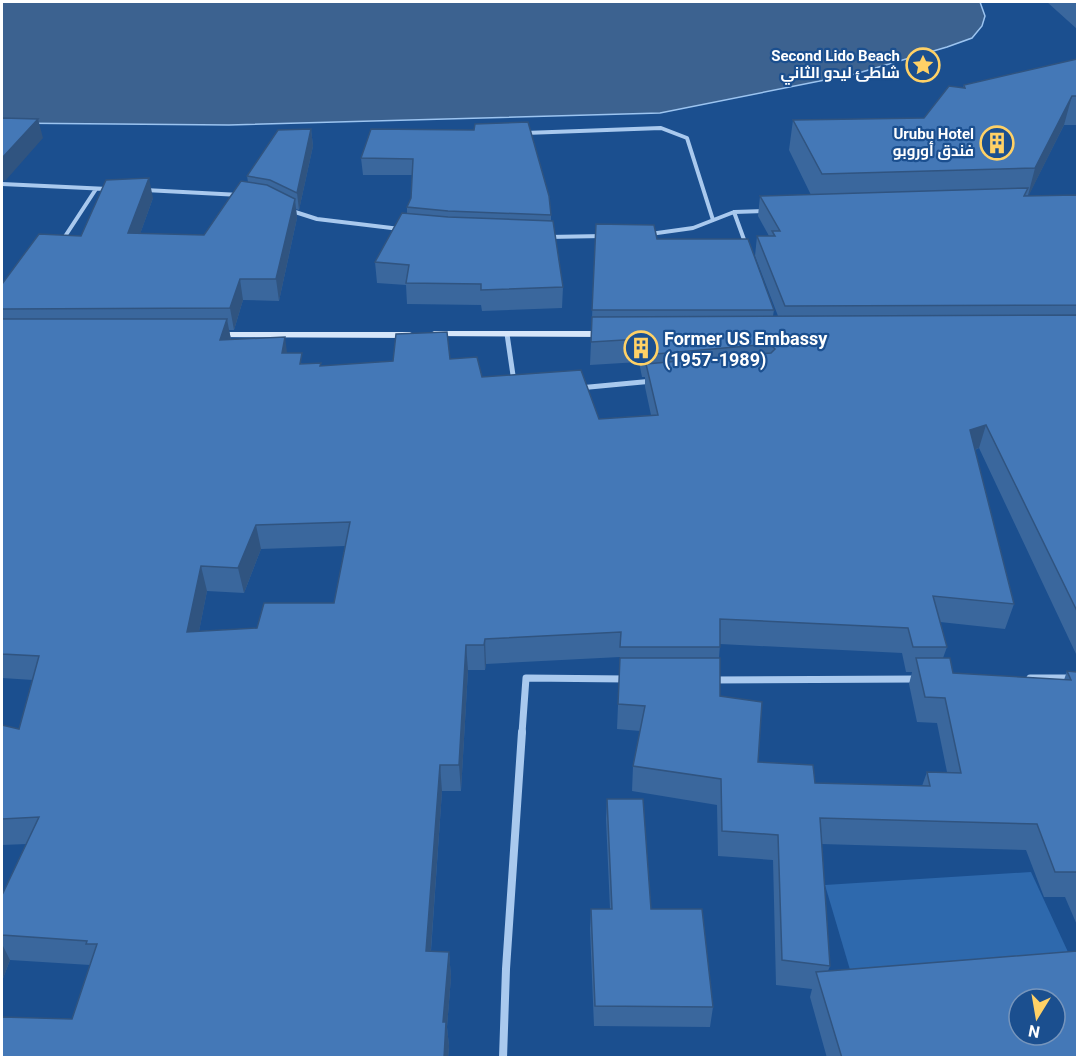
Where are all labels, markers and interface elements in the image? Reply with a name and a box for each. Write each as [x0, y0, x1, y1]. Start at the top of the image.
place label: Second Lido Beach شاطئ ليدو الثاني [771, 47, 900, 85]
place icon: Second Lido Beach شاطئ ليدو الثاني [905, 47, 941, 83]
place label: Urubu Hotel فندق أوروبو [893, 125, 974, 160]
building icon: Urubu Hotel فندق أوروبو [979, 125, 1015, 161]
place label: Former US Embassy (1957-1989) [664, 328, 828, 371]
building icon: Former US Embassy (1957-1989) [623, 330, 659, 366]
north arrow [1007, 987, 1067, 1047]
text: N [1027, 1021, 1042, 1042]

